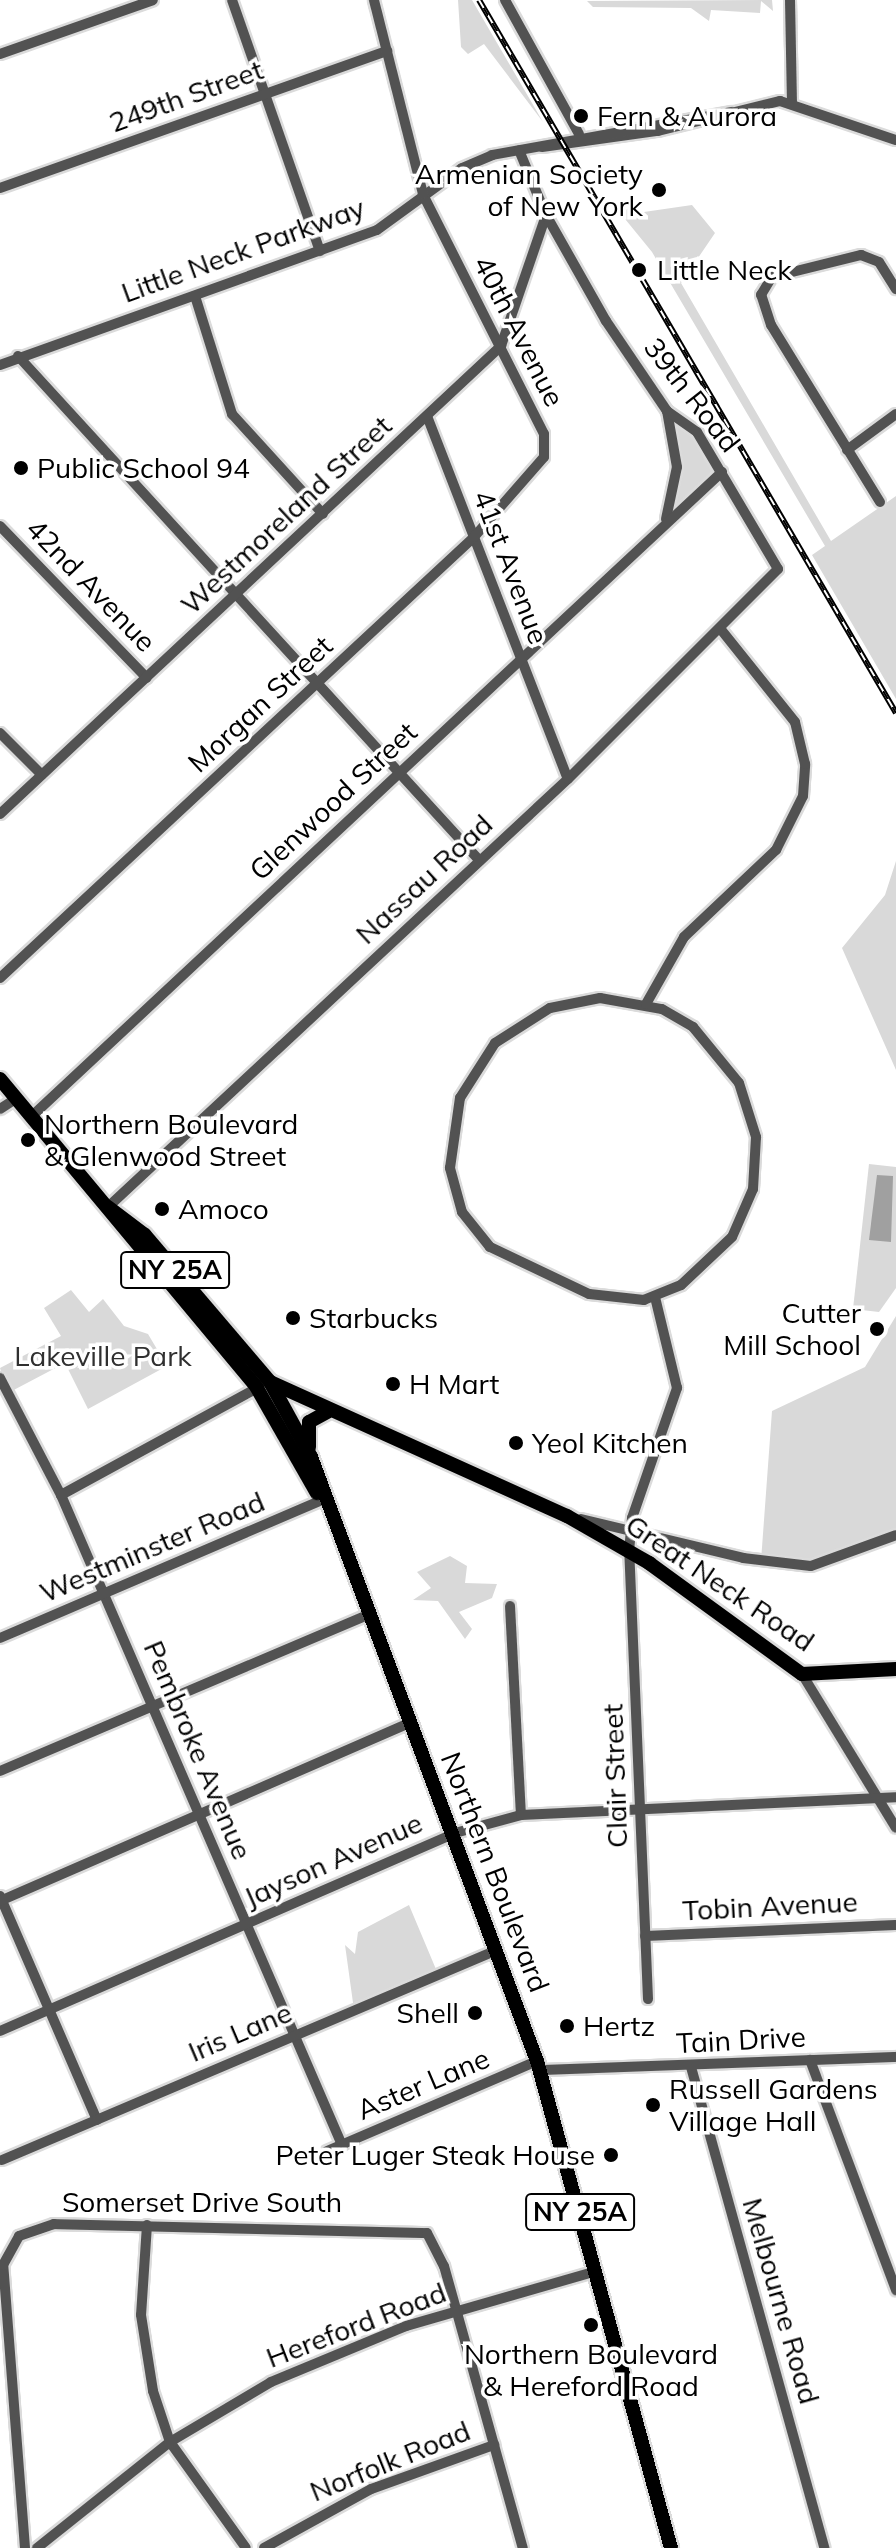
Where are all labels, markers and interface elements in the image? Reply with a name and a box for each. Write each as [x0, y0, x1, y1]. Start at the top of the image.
street label: 249th Street [104, 53, 268, 139]
place label: Fern & Aurora [597, 99, 777, 133]
marker: Fern & Aurora [572, 107, 590, 125]
place label: Armenian Society of New York [415, 157, 643, 223]
marker: Armenian Society of New York [650, 181, 668, 199]
street label: Little Neck Parkway [117, 190, 369, 310]
street label: 40th Avenue [467, 250, 571, 412]
place label: Little Neck [657, 253, 792, 287]
marker: Little Neck [628, 259, 650, 281]
street label: 39th Road [637, 331, 747, 459]
street label: Westmoreland Street [174, 409, 398, 621]
place label: Public School 94 [37, 451, 250, 485]
marker: Public School 94 [12, 459, 30, 477]
street label: 41st Avenue [466, 485, 556, 649]
street label: 42nd Avenue [19, 512, 163, 658]
street label: Morgan Street [181, 629, 339, 779]
street label: Glenwood Street [242, 715, 424, 887]
street label: Nassau Road [349, 807, 499, 951]
place label: Northern Boulevard & Glenwood Street [44, 1107, 298, 1173]
marker: Northern Boulevard & Glenwood Street [19, 1131, 37, 1149]
place label: Amoco [178, 1192, 269, 1226]
marker: Amoco [153, 1200, 171, 1218]
road number: NY 25A [119, 1248, 231, 1292]
place label: Cutter Mill School [723, 1296, 861, 1362]
place label: Starbucks [309, 1301, 438, 1335]
marker: Starbucks [284, 1309, 302, 1327]
marker: Cutter Mill School [868, 1320, 886, 1338]
park label: Lakeville Park [14, 1339, 192, 1373]
place label: H Mart [409, 1367, 499, 1401]
marker: H Mart [384, 1375, 402, 1393]
place label: Yeol Kitchen [532, 1426, 688, 1460]
marker: Yeol Kitchen [507, 1434, 525, 1452]
street label: Westminster Road [35, 1485, 269, 1609]
street label: Great Neck Road [619, 1508, 821, 1658]
street label: Pembroke Avenue [137, 1636, 259, 1864]
street label: Clair Street [596, 1703, 634, 1849]
street label: Northern Boulevard [434, 1747, 556, 1997]
street label: Jayson Avenue [239, 1806, 427, 1914]
street label: Tobin Avenue [682, 1885, 858, 1927]
street label: Iris Lane [183, 1995, 297, 2069]
place label: Shell [397, 1996, 459, 2030]
marker: Shell [466, 2004, 484, 2022]
place label: Hertz [583, 2009, 655, 2043]
marker: Hertz [558, 2017, 576, 2035]
street label: Tain Drive [675, 2020, 807, 2060]
street label: Aster Lane [352, 2041, 494, 2127]
place label: Russell Gardens Village Hall [669, 2072, 878, 2138]
marker: Russell Gardens Village Hall [644, 2096, 662, 2114]
place label: Peter Luger Steak House [276, 2138, 595, 2172]
marker: Peter Luger Steak House [602, 2146, 620, 2164]
street label: Somerset Drive South [62, 2185, 342, 2219]
road number: NY 25A [524, 2190, 636, 2234]
street label: Melbourne Road [736, 2194, 826, 2408]
street label: Hereford Road [261, 2275, 451, 2375]
marker: Northern Boulevard & Hereford Road [582, 2316, 600, 2334]
place label: Northern Boulevard & Hereford Road [464, 2337, 718, 2403]
street label: Norfolk Road [305, 2414, 475, 2508]

